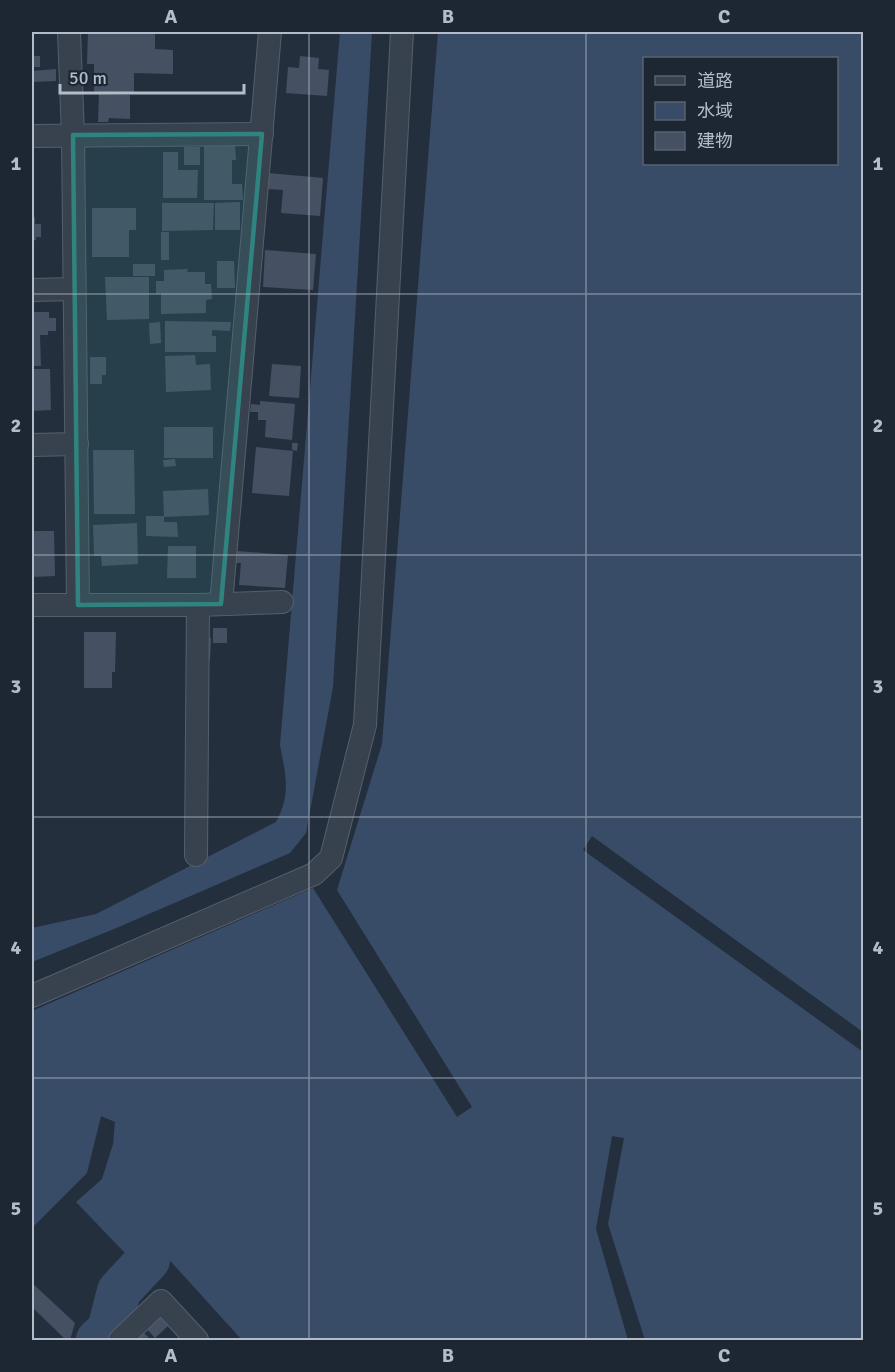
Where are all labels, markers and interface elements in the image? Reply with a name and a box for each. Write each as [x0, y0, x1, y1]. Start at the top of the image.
text: A [165, 4, 178, 29]
text: B [442, 4, 454, 29]
text: C [718, 4, 730, 29]
scale bar [60, 57, 244, 95]
legend [643, 57, 838, 165]
text: 50 m [69, 67, 107, 89]
text: 道路 [697, 70, 733, 92]
text: 水域 [697, 100, 733, 122]
text: 建物 [697, 130, 733, 152]
text: 1 [11, 151, 22, 176]
text: 1 [873, 151, 884, 176]
text: 2 [11, 413, 21, 438]
text: 2 [873, 413, 883, 438]
text: 3 [11, 674, 21, 699]
text: 3 [873, 674, 883, 699]
text: 4 [11, 935, 22, 960]
text: 4 [873, 935, 884, 960]
text: 5 [11, 1196, 21, 1221]
text: 5 [873, 1196, 883, 1221]
text: A [165, 1343, 178, 1368]
text: B [442, 1343, 454, 1368]
text: C [718, 1343, 730, 1368]

